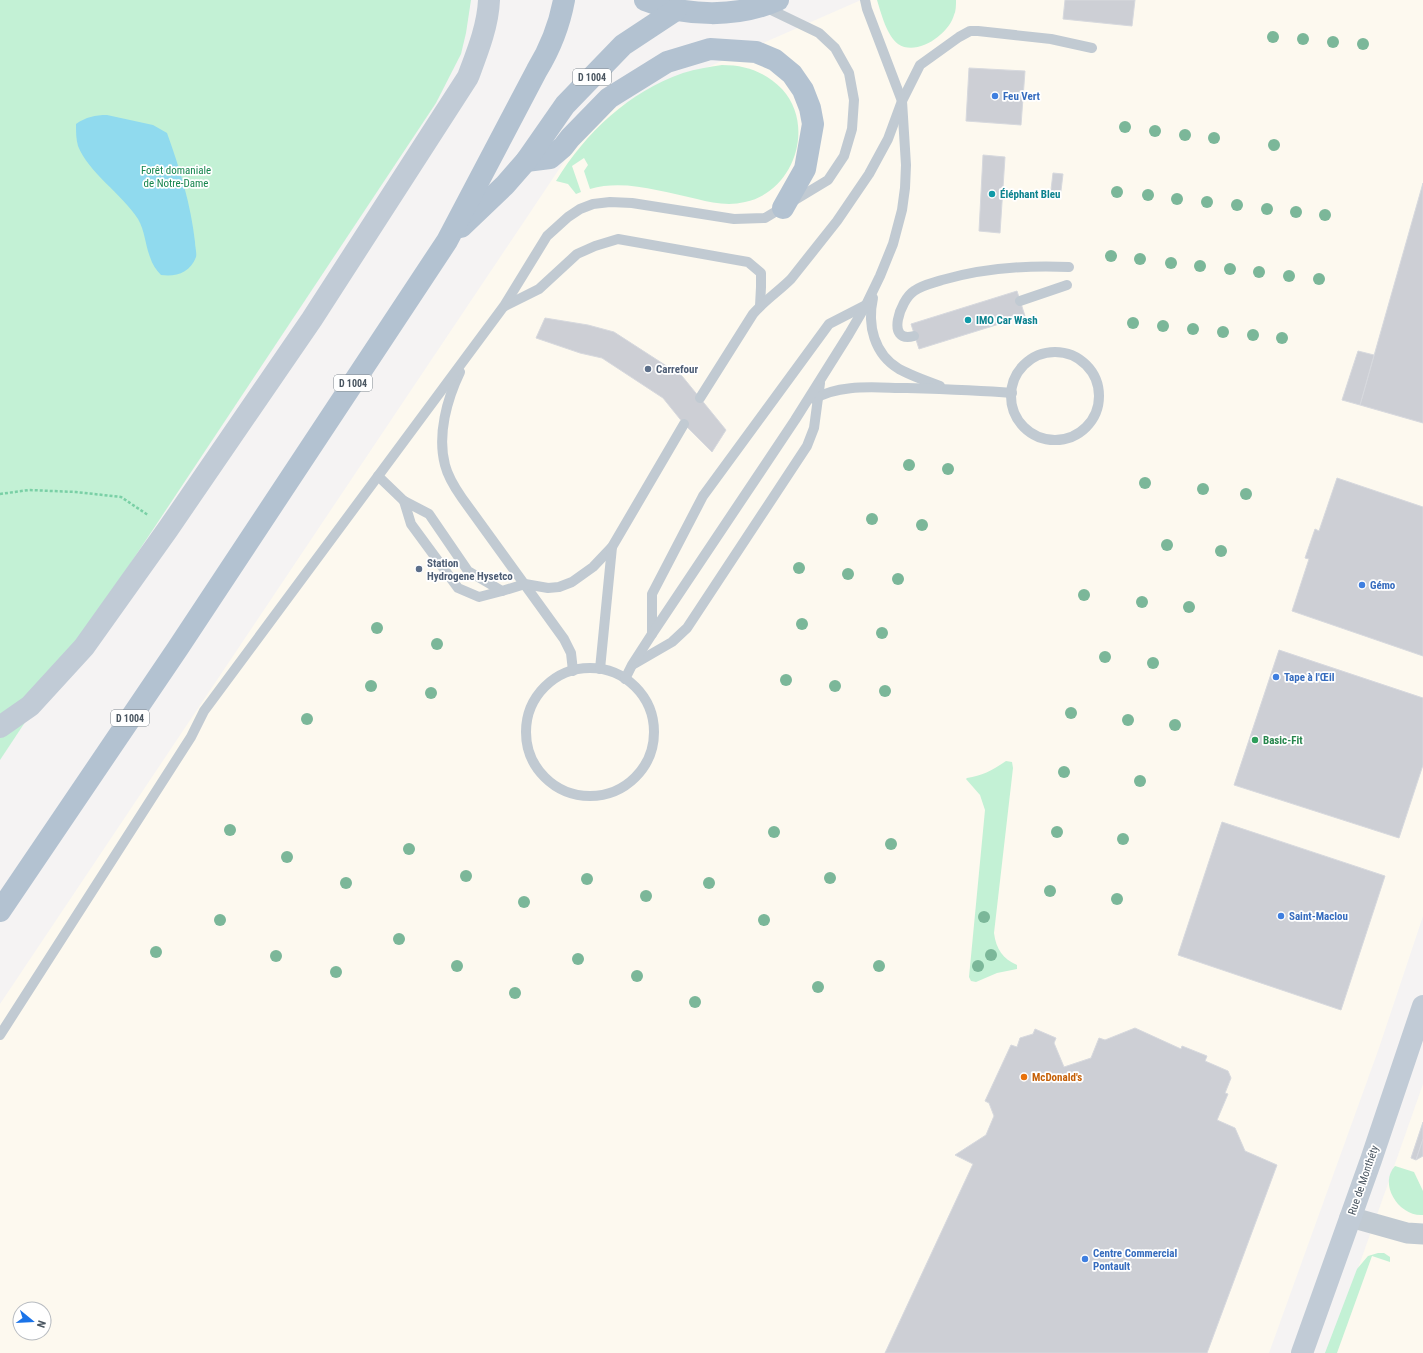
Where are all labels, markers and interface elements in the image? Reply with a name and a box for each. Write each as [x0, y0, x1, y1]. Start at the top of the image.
road number: D 1004 [573, 69, 611, 85]
place label: Feu Vert [1003, 90, 1041, 103]
marker: Feu Vert [990, 91, 1000, 101]
park label: Forêt domaniale de Notre-Dame [141, 164, 211, 190]
place label: Éléphant Bleu [1000, 188, 1060, 201]
marker: Éléphant Bleu [987, 189, 997, 199]
place label: IMO Car Wash [976, 314, 1038, 327]
marker: IMO Car Wash [963, 315, 973, 325]
place label: Carrefour [656, 363, 698, 376]
marker: Carrefour [643, 364, 653, 374]
road number: D 1004 [334, 375, 372, 391]
place label: Station Hydrogene Hysetco [427, 557, 513, 583]
marker: Station Hydrogene Hysetco [414, 564, 424, 574]
place label: Gémo [1370, 579, 1396, 592]
marker: Gémo [1357, 580, 1367, 590]
place label: Tape à l'Œil [1284, 671, 1335, 684]
marker: Tape à l'Œil [1271, 672, 1281, 682]
road number: D 1004 [111, 710, 149, 726]
place label: Basic-Fit [1263, 734, 1303, 747]
marker: Basic-Fit [1250, 735, 1260, 745]
place label: Saint-Maclou [1289, 910, 1348, 923]
marker: Saint-Maclou [1276, 911, 1286, 921]
place label: McDonald's [1032, 1071, 1082, 1084]
marker: McDonald's [1019, 1072, 1029, 1082]
street label: Rue de Monthéty [1345, 1143, 1382, 1217]
place label: Centre Commercial Pontault [1093, 1247, 1178, 1273]
marker: Centre Commercial Pontault [1080, 1254, 1090, 1264]
north arrow [12, 1301, 52, 1341]
text: N [34, 1319, 48, 1329]

